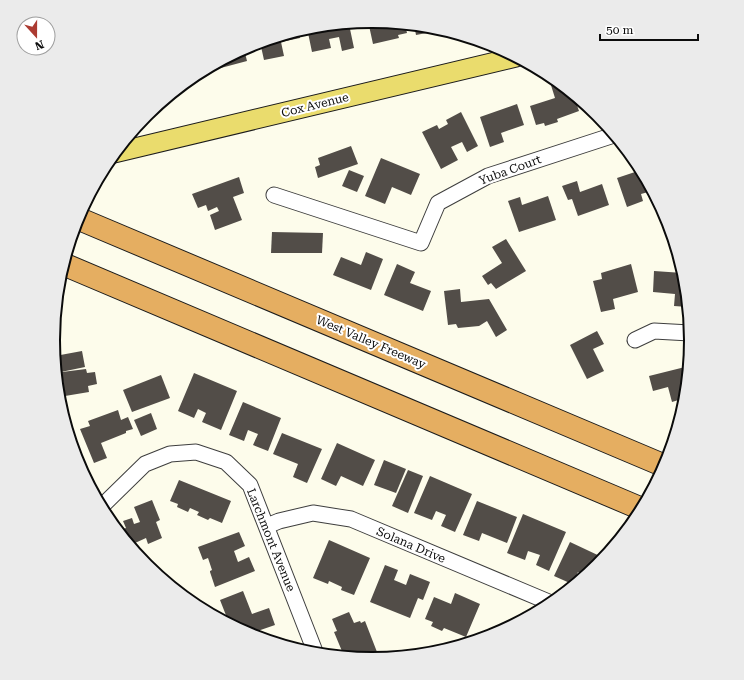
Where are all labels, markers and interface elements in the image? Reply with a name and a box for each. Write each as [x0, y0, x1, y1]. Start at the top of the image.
north arrow [16, 16, 56, 56]
scale bar [600, 16, 698, 42]
text: 50 m [606, 23, 633, 37]
text: N [33, 37, 46, 53]
street label: Cox Avenue [280, 90, 350, 120]
street label: Yuba Court [477, 152, 544, 188]
street label: West Valley Freeway [314, 313, 429, 372]
street label: Larchmont Avenue [244, 486, 298, 594]
street label: Solana Drive [374, 524, 448, 566]

